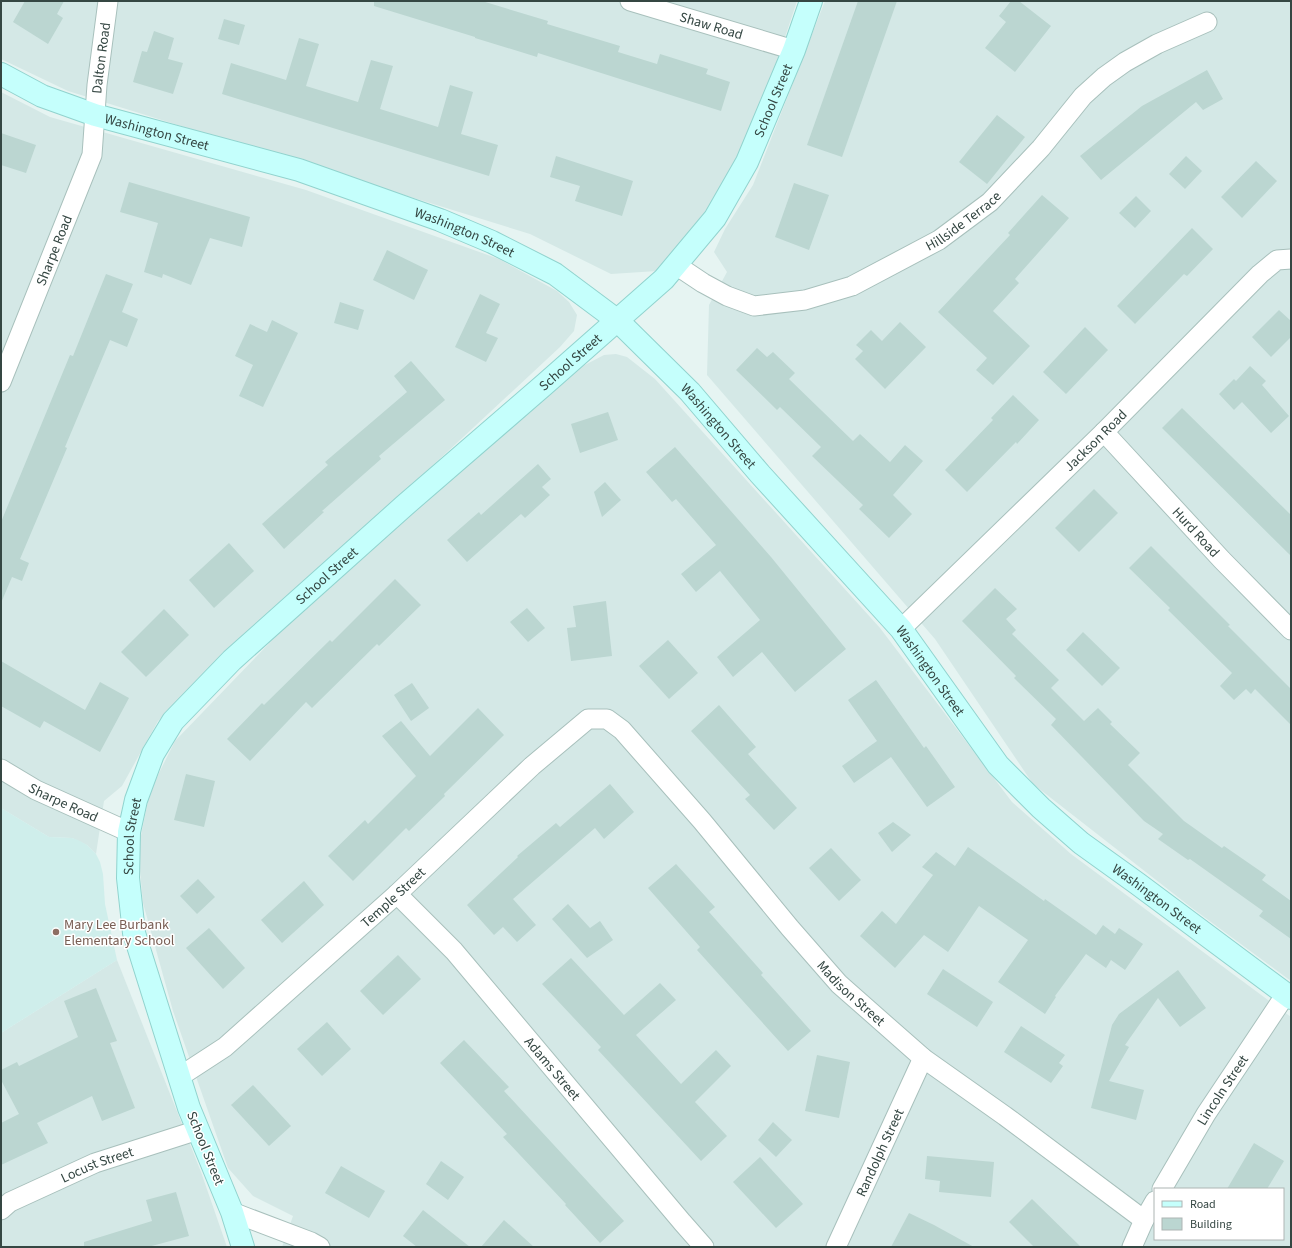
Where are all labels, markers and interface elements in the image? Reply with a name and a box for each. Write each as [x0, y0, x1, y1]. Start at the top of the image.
street label: Shaw Road [677, 7, 745, 45]
street label: Dalton Road [87, 21, 116, 94]
street label: School Street [749, 61, 798, 141]
street label: Washington Street [102, 109, 211, 156]
street label: Hillside Terrace [922, 187, 1006, 256]
street label: Washington Street [411, 203, 518, 263]
street label: Sharpe Road [32, 212, 78, 289]
street label: School Street [535, 329, 607, 396]
street label: Washington Street [676, 379, 761, 474]
street label: Jackson Road [1060, 405, 1132, 476]
street label: Hurd Road [1167, 503, 1224, 562]
street label: School Street [291, 542, 363, 610]
street label: Washington Street [891, 622, 969, 721]
street label: Sharpe Road [24, 779, 101, 828]
street label: School Street [119, 796, 147, 875]
street label: Washington Street [1107, 859, 1206, 939]
street label: Temple Street [357, 863, 431, 933]
place label: Mary Lee Burbank Elementary School [64, 915, 175, 951]
marker: Mary Lee Burbank Elementary School [51, 927, 61, 937]
street label: Madison Street [812, 956, 889, 1031]
street label: Adams Street [519, 1033, 585, 1105]
street label: Lincoln Street [1192, 1051, 1254, 1129]
street label: Randolph Street [851, 1105, 909, 1200]
street label: School Street [181, 1108, 229, 1189]
street label: Locust Street [58, 1142, 136, 1188]
legend [1154, 1188, 1284, 1240]
text: Road [1190, 1196, 1216, 1213]
text: Building [1190, 1216, 1232, 1233]

